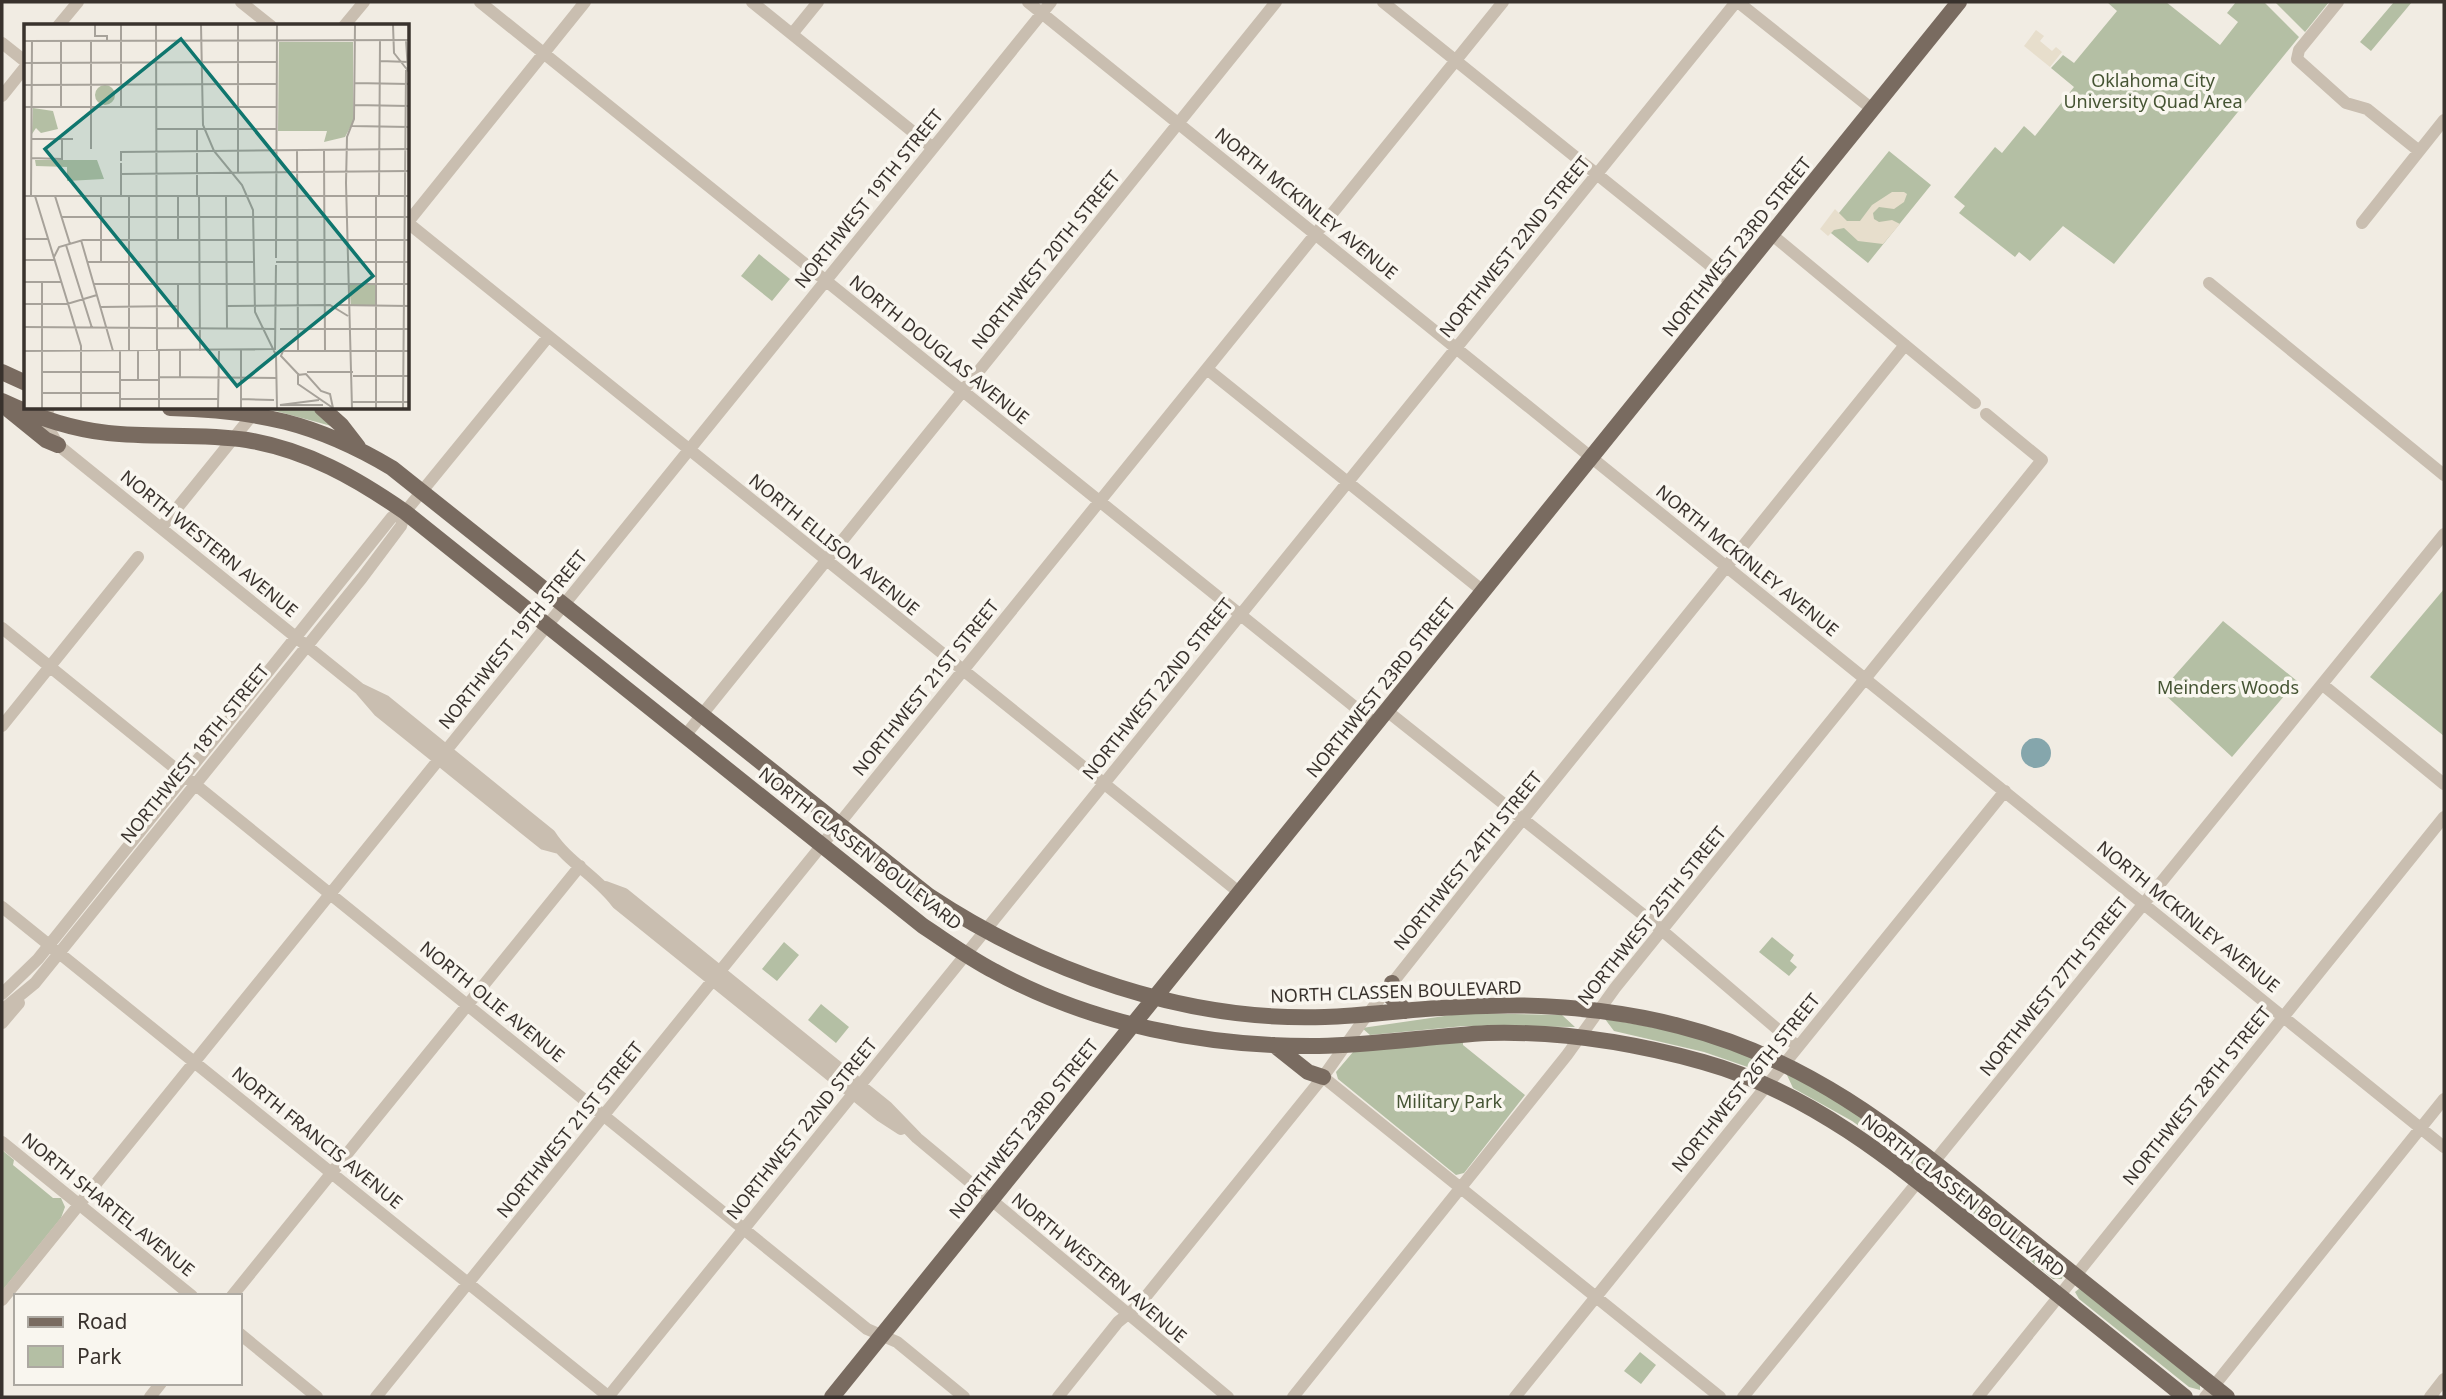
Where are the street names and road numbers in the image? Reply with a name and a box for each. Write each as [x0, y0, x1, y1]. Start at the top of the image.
street label: NORTHWEST 19TH STREET [789, 104, 948, 293]
street label: NORTH MCKINLEY AVENUE [1210, 122, 1403, 284]
street label: NORTHWEST 22ND STREET [1434, 151, 1595, 342]
street label: NORTHWEST 23RD STREET [1656, 152, 1816, 341]
street label: NORTHWEST 20TH STREET [966, 165, 1125, 354]
street label: NORTH DOUGLAS AVENUE [845, 269, 1034, 429]
street label: NORTH WESTERN AVENUE [116, 464, 303, 622]
street label: NORTH ELLISON AVENUE [744, 468, 925, 620]
street label: NORTH MCKINLEY AVENUE [1651, 479, 1844, 641]
street label: NORTHWEST 19TH STREET [433, 545, 592, 734]
street label: NORTHWEST 22ND STREET [1077, 593, 1238, 784]
street label: NORTHWEST 23RD STREET [1300, 593, 1460, 782]
street label: NORTHWEST 21ST STREET [847, 594, 1004, 780]
street label: NORTHWEST 18TH STREET [115, 659, 274, 848]
street label: NORTH CLASSEN BOULEVARD [754, 761, 967, 935]
street label: NORTHWEST 24TH STREET [1388, 766, 1547, 955]
street label: NORTHWEST 25TH STREET [1572, 821, 1731, 1010]
street label: NORTH MCKINLEY AVENUE [2092, 835, 2285, 997]
street label: NORTHWEST 27TH STREET [1974, 892, 2133, 1081]
street label: NORTH OLIE AVENUE [415, 935, 570, 1067]
street label: NORTH CLASSEN BOULEVARD [1270, 975, 1522, 1007]
street label: NORTHWEST 26TH STREET [1666, 988, 1825, 1177]
street label: NORTHWEST 28TH STREET [2117, 1001, 2276, 1190]
street label: NORTHWEST 22ND STREET [721, 1033, 882, 1224]
street label: NORTHWEST 23RD STREET [943, 1034, 1103, 1223]
street label: NORTHWEST 21ST STREET [491, 1036, 648, 1222]
street label: NORTH FRANCIS AVENUE [227, 1061, 408, 1214]
street label: NORTH CLASSEN BOULEVARD [1857, 1108, 2070, 1282]
street label: NORTH SHARTEL AVENUE [17, 1127, 200, 1281]
street label: NORTH WESTERN AVENUE [1007, 1187, 1192, 1348]

